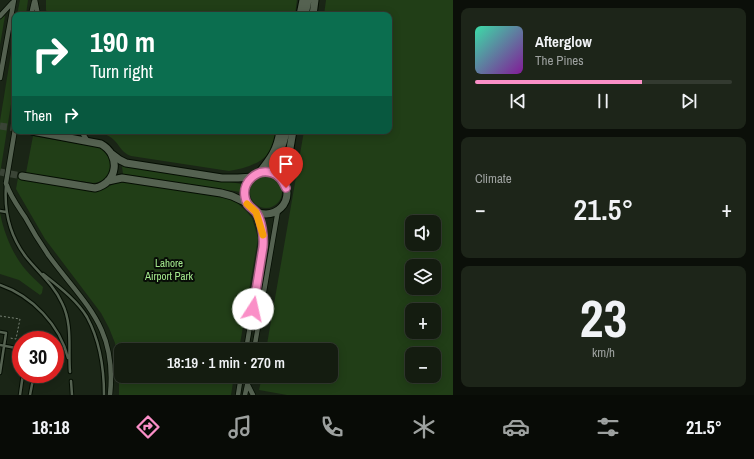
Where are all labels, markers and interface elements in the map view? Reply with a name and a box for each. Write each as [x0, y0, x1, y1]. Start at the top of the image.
text: 190 m [90, 23, 155, 61]
icon: right [24, 28, 76, 80]
text: Afterglow [535, 31, 592, 52]
text: The Pines [535, 52, 584, 69]
text: Turn right [90, 59, 153, 84]
icon: previous [507, 90, 529, 112]
icon: pause [592, 90, 614, 112]
icon: next [678, 90, 700, 112]
icon: right [60, 104, 82, 126]
text: Then [24, 105, 52, 126]
pin [269, 147, 303, 188]
icon: arrive [275, 153, 297, 175]
text: Climate [475, 170, 512, 187]
text: 21.5° [574, 189, 633, 229]
text: − [475, 194, 486, 224]
text: + [721, 194, 732, 224]
map controls [405, 215, 441, 383]
button: sound [405, 215, 441, 251]
park label: Lahore Airport Park [144, 256, 194, 283]
button: layers [405, 259, 441, 295]
text: 23 [580, 283, 627, 353]
position arrow [232, 288, 274, 330]
button: + [405, 303, 441, 339]
speed limit sign: 30 [12, 331, 64, 383]
text: km/h [592, 344, 615, 361]
button: − [405, 347, 441, 383]
text: 18:19 · 1 min · 270 m [167, 352, 285, 373]
icon: directions [134, 413, 162, 441]
icon: music [226, 413, 254, 441]
icon: phone [318, 413, 346, 441]
icon: climate [410, 413, 438, 441]
icon: car [502, 413, 530, 441]
icon: filters [594, 413, 622, 441]
text: 18:18 [32, 415, 70, 440]
text: 21.5° [686, 415, 722, 440]

